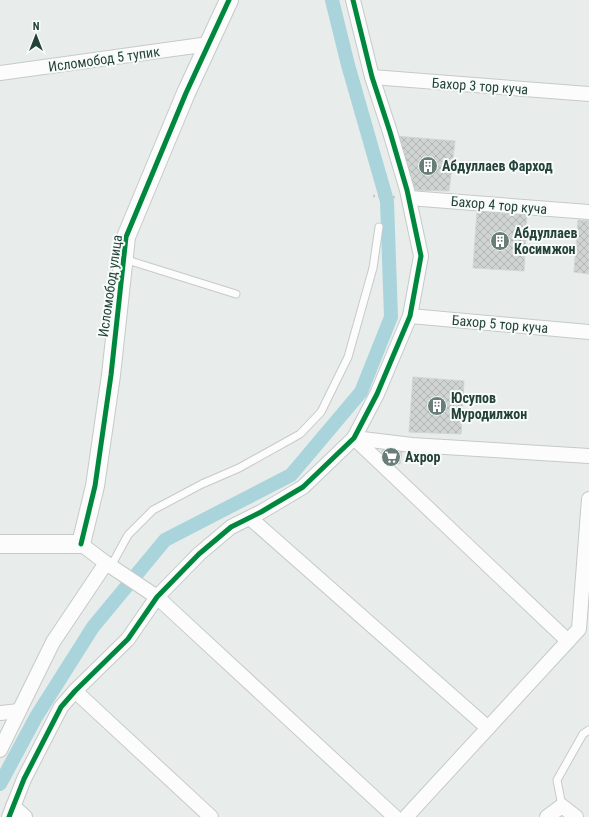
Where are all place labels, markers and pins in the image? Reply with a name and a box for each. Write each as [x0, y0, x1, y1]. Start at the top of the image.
building icon: Абдуллаев Фарход [417, 155, 439, 177]
place label: Абдуллаев Фарход [442, 158, 553, 174]
place label: Абдуллаев Косимжон [514, 225, 577, 257]
building icon: Абдуллаев Косимжон [489, 230, 511, 252]
place label: Юсупов Муродилжон [451, 390, 527, 422]
building icon: Юсупов Муродилжон [426, 395, 448, 417]
supermarket icon: Ахрор [380, 446, 402, 468]
place label: Ахрор [405, 449, 441, 465]

